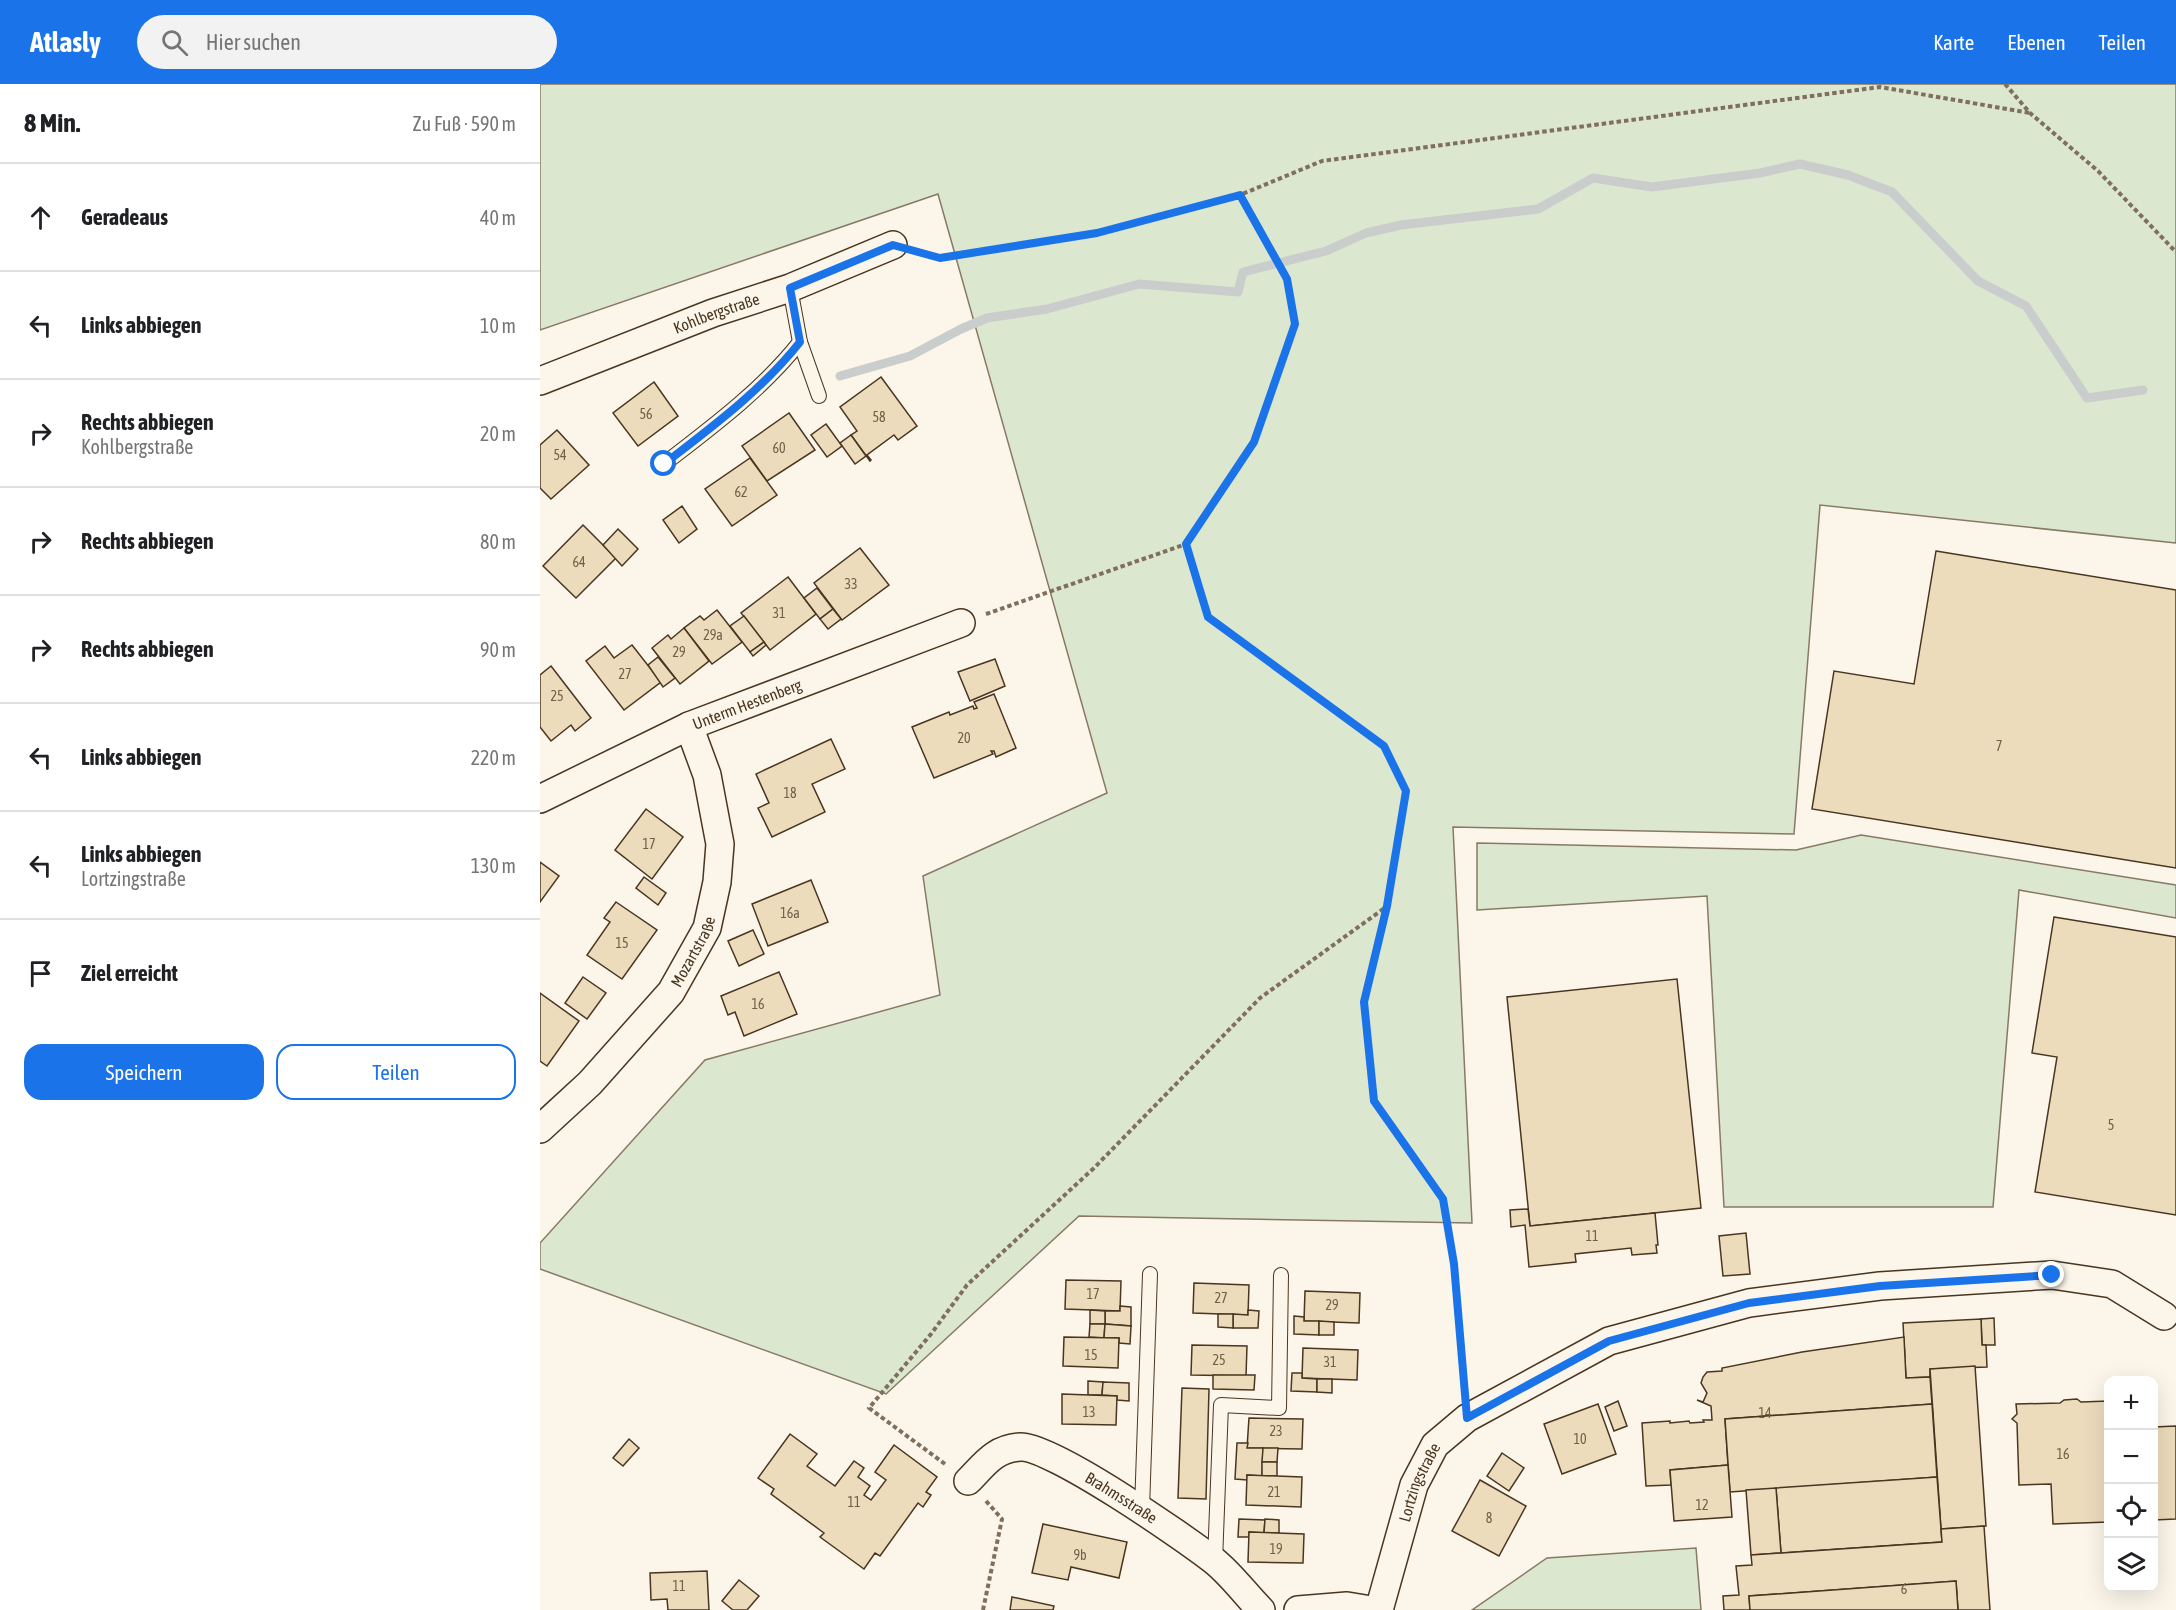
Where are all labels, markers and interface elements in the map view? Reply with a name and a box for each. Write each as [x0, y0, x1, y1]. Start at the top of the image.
search box [137, 15, 557, 69]
text: Atlasly [30, 26, 101, 58]
icon: search [158, 26, 191, 59]
text: Hier suchen [206, 29, 301, 55]
text: Karte [1933, 30, 1974, 54]
text: Ebenen [2007, 30, 2066, 54]
text: Teilen [2099, 30, 2146, 54]
text: 8 Min. [24, 108, 80, 138]
text: Zu Fuß · 590 m [413, 112, 516, 135]
icon: ahead [24, 201, 57, 234]
text: Geradeaus [81, 204, 168, 230]
text: 40 m [480, 206, 516, 229]
street label: Kohlbergstraße [671, 290, 762, 337]
icon: left [24, 309, 57, 342]
text: Links abbiegen [81, 312, 202, 338]
text: 10 m [480, 314, 516, 337]
house number: 56 [639, 406, 653, 422]
text: Rechts abbiegen [81, 409, 214, 435]
house number: 58 [872, 409, 886, 425]
icon: right [24, 417, 57, 450]
text: 20 m [480, 422, 516, 445]
text: Kohlbergstraße [81, 435, 193, 458]
house number: 60 [772, 440, 786, 456]
house number: 54 [553, 447, 567, 463]
route start [650, 450, 676, 476]
house number: 62 [734, 484, 748, 500]
icon: right [24, 525, 57, 558]
text: Rechts abbiegen [81, 528, 214, 554]
text: 80 m [480, 530, 516, 553]
house number: 64 [572, 554, 586, 570]
house number: 33 [844, 576, 858, 592]
house number: 31 [772, 605, 786, 621]
house number: 29a [703, 627, 723, 643]
icon: right [24, 633, 57, 666]
text: Rechts abbiegen [81, 636, 214, 662]
text: 90 m [480, 638, 516, 661]
house number: 29 [672, 644, 686, 660]
house number: 27 [618, 666, 632, 682]
street label: Unterm Hestenberg [690, 675, 805, 733]
house number: 25 [550, 688, 564, 704]
house number: 20 [957, 730, 971, 746]
house number: 7 [1996, 738, 2002, 754]
icon: left [24, 741, 57, 774]
text: Links abbiegen [81, 744, 202, 770]
text: 220 m [471, 746, 516, 769]
house number: 18 [783, 785, 797, 801]
house number: 17 [642, 836, 656, 852]
text: Links abbiegen [81, 841, 202, 867]
icon: left [24, 849, 57, 882]
text: 130 m [471, 854, 516, 877]
text: Lortzingstraße [81, 867, 186, 890]
house number: 16a [780, 905, 800, 921]
street label: Mozartstraße [667, 915, 718, 990]
house number: 15 [615, 935, 629, 951]
icon: arrive [24, 957, 57, 990]
text: Ziel erreicht [81, 960, 178, 986]
house number: 16 [751, 996, 765, 1012]
button: Speichern [24, 1044, 264, 1100]
button: Teilen [276, 1044, 516, 1100]
house number: 5 [2108, 1117, 2114, 1133]
house number: 11 [1585, 1228, 1599, 1244]
route end [2038, 1261, 2064, 1287]
house number: 17 [1086, 1286, 1100, 1302]
house number: 27 [1214, 1290, 1228, 1306]
house number: 29 [1325, 1297, 1339, 1313]
house number: 15 [1084, 1347, 1098, 1363]
house number: 25 [1212, 1352, 1226, 1368]
house number: 31 [1323, 1354, 1337, 1370]
map controls [2104, 1376, 2158, 1592]
button: + [2104, 1376, 2158, 1430]
house number: 13 [1082, 1404, 1096, 1420]
house number: 14 [1758, 1405, 1772, 1421]
house number: 23 [1269, 1423, 1283, 1439]
button: − [2104, 1430, 2158, 1484]
house number: 10 [1573, 1431, 1587, 1447]
street label: Lortzingstraße [1395, 1440, 1443, 1524]
house number: 16 [2056, 1446, 2070, 1462]
street label: Brahmsstraße [1082, 1468, 1161, 1527]
house number: 21 [1267, 1484, 1281, 1500]
button: locate [2104, 1484, 2158, 1538]
house number: 11 [847, 1494, 861, 1510]
house number: 12 [1695, 1497, 1709, 1513]
house number: 8 [1486, 1510, 1493, 1526]
button: layers [2104, 1538, 2158, 1592]
house number: 19 [1269, 1541, 1283, 1557]
house number: 9b [1073, 1547, 1087, 1563]
house number: 11 [672, 1578, 686, 1594]
house number: 6 [1901, 1581, 1908, 1597]

